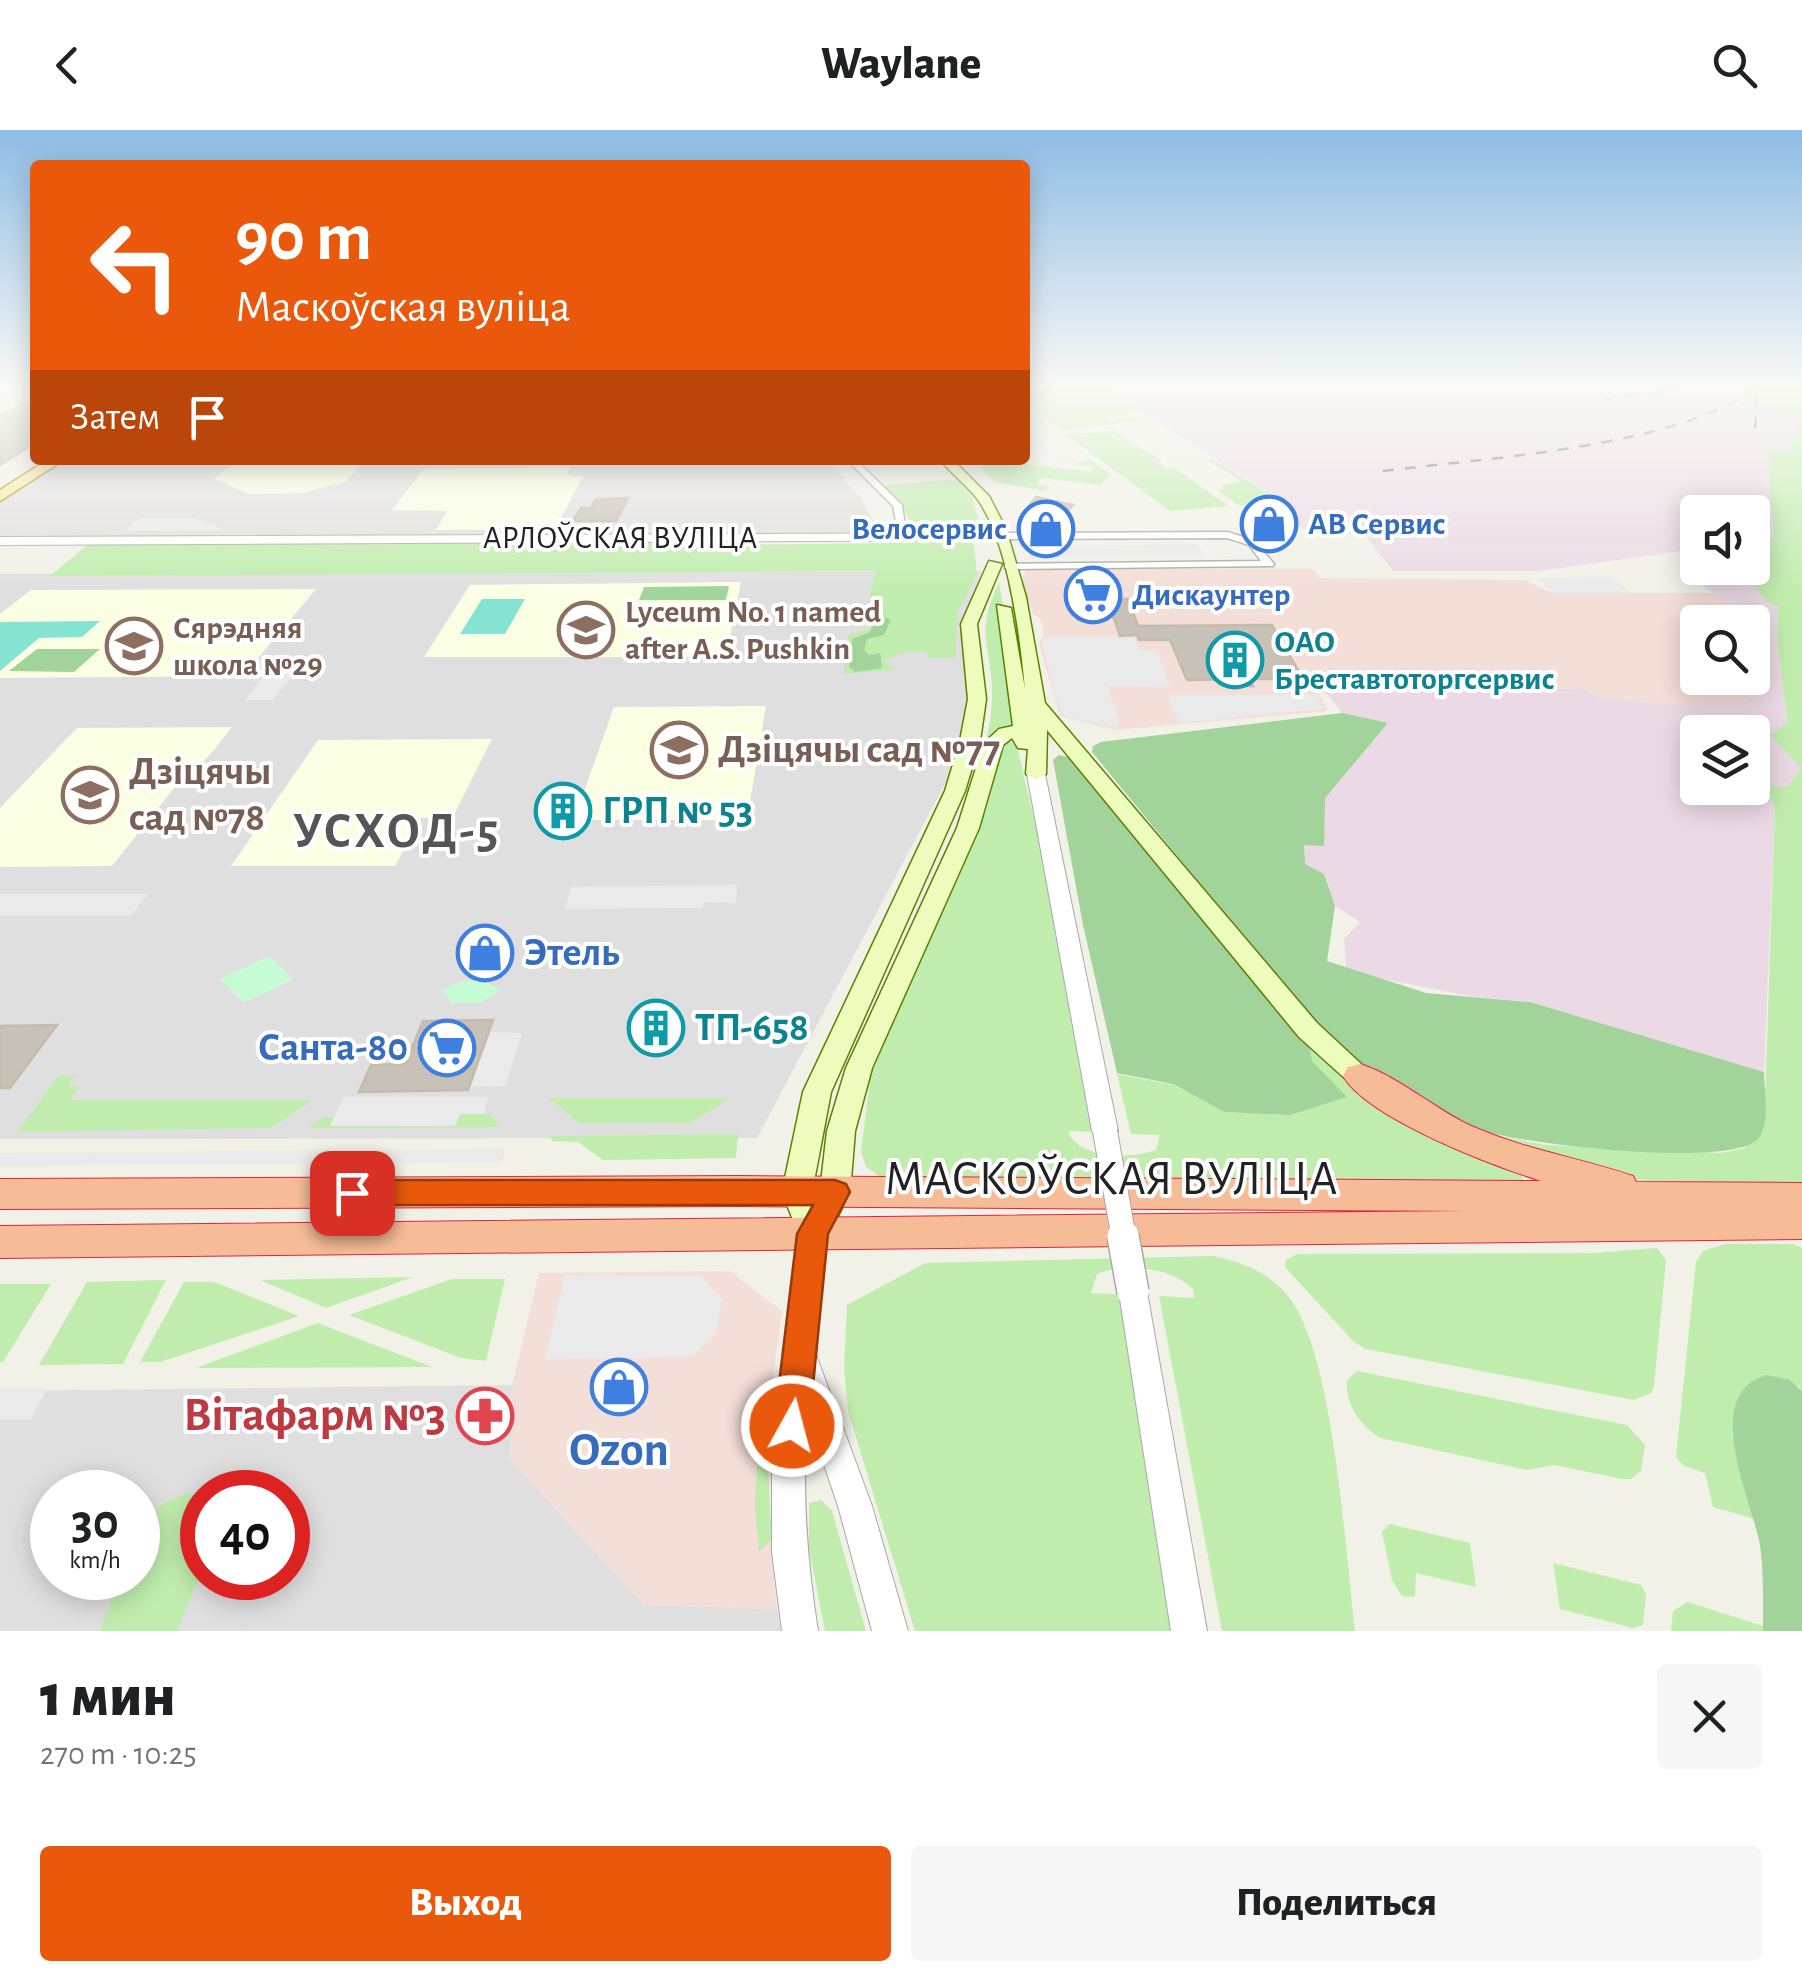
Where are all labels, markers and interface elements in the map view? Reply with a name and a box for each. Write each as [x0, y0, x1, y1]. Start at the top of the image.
icon: back [40, 38, 95, 93]
icon: search [1707, 38, 1762, 93]
text: Waylane [821, 42, 981, 87]
icon: left [70, 200, 200, 330]
text: 90 m [235, 203, 372, 273]
text: Маскоўская вуліца [235, 285, 570, 330]
icon: arrive [180, 390, 235, 445]
text: Затем [70, 399, 160, 437]
shop icon: АВ Сервис [1239, 494, 1299, 554]
map controls [1680, 495, 1770, 805]
button: sound [1680, 495, 1770, 585]
shop icon: Велосервис [1016, 499, 1076, 559]
place label: АВ Сервис [1308, 508, 1446, 540]
place label: Велосервис [851, 513, 1007, 545]
street label: АРЛОЎСКАЯ ВУЛІЦА [483, 521, 757, 554]
supermarket icon: Дискаунтер [1063, 565, 1123, 625]
place label: Дискаунтер [1132, 579, 1290, 611]
place label: Lyceum No. 1 named after A.S. Pushkin [625, 596, 881, 665]
school or university icon: Lyceum No. 1 named after A.S. Pushkin [556, 600, 616, 660]
button: search [1680, 605, 1770, 695]
place label: Сярэдняя школа №29 [173, 612, 323, 681]
school or university icon: Сярэдняя школа №29 [104, 616, 164, 676]
place label: ОАО Бреставтоторгсервис [1274, 626, 1555, 695]
building icon: ОАО Бреставтоторгсервис [1205, 630, 1265, 690]
button: layers [1680, 715, 1770, 805]
school or university icon: Дзіцячы сад №77 [649, 720, 709, 780]
place label: Дзіцячы сад №77 [718, 730, 1000, 770]
place label: Дзіцячы сад №78 [129, 752, 272, 838]
school or university icon: Дзіцячы сад №78 [60, 765, 120, 825]
building icon: ГРП № 53 [533, 781, 593, 841]
place label: ГРП № 53 [602, 791, 753, 831]
district label: УСХОД-5 [293, 807, 501, 857]
shop icon: Этель [455, 923, 515, 983]
place label: Этель [524, 933, 620, 973]
building icon: ТП-658 [626, 998, 686, 1058]
place label: ТП-658 [695, 1008, 809, 1048]
supermarket icon: Санта-80 [417, 1018, 477, 1078]
place label: Санта-80 [258, 1028, 408, 1068]
pin [310, 1151, 395, 1236]
street label: МАСКОЎСКАЯ ВУЛІЦА [885, 1153, 1337, 1204]
icon: arrive [325, 1166, 380, 1221]
shop icon: Ozon [589, 1357, 649, 1417]
position arrow [740, 1374, 844, 1478]
pharmacy icon: Вітафарм №3 [455, 1386, 515, 1446]
place label: Вітафарм №3 [183, 1392, 446, 1440]
place label: Ozon [569, 1427, 669, 1475]
speed limit sign: 40 [180, 1470, 310, 1600]
text: 30 [71, 1498, 119, 1548]
text: km/h [69, 1548, 121, 1573]
button: close [1657, 1664, 1762, 1769]
text: 1 мин [40, 1667, 176, 1727]
text: 270 m · 10:25 [40, 1738, 197, 1770]
button: Выход [40, 1846, 891, 1961]
button: Поделиться [911, 1846, 1762, 1961]

